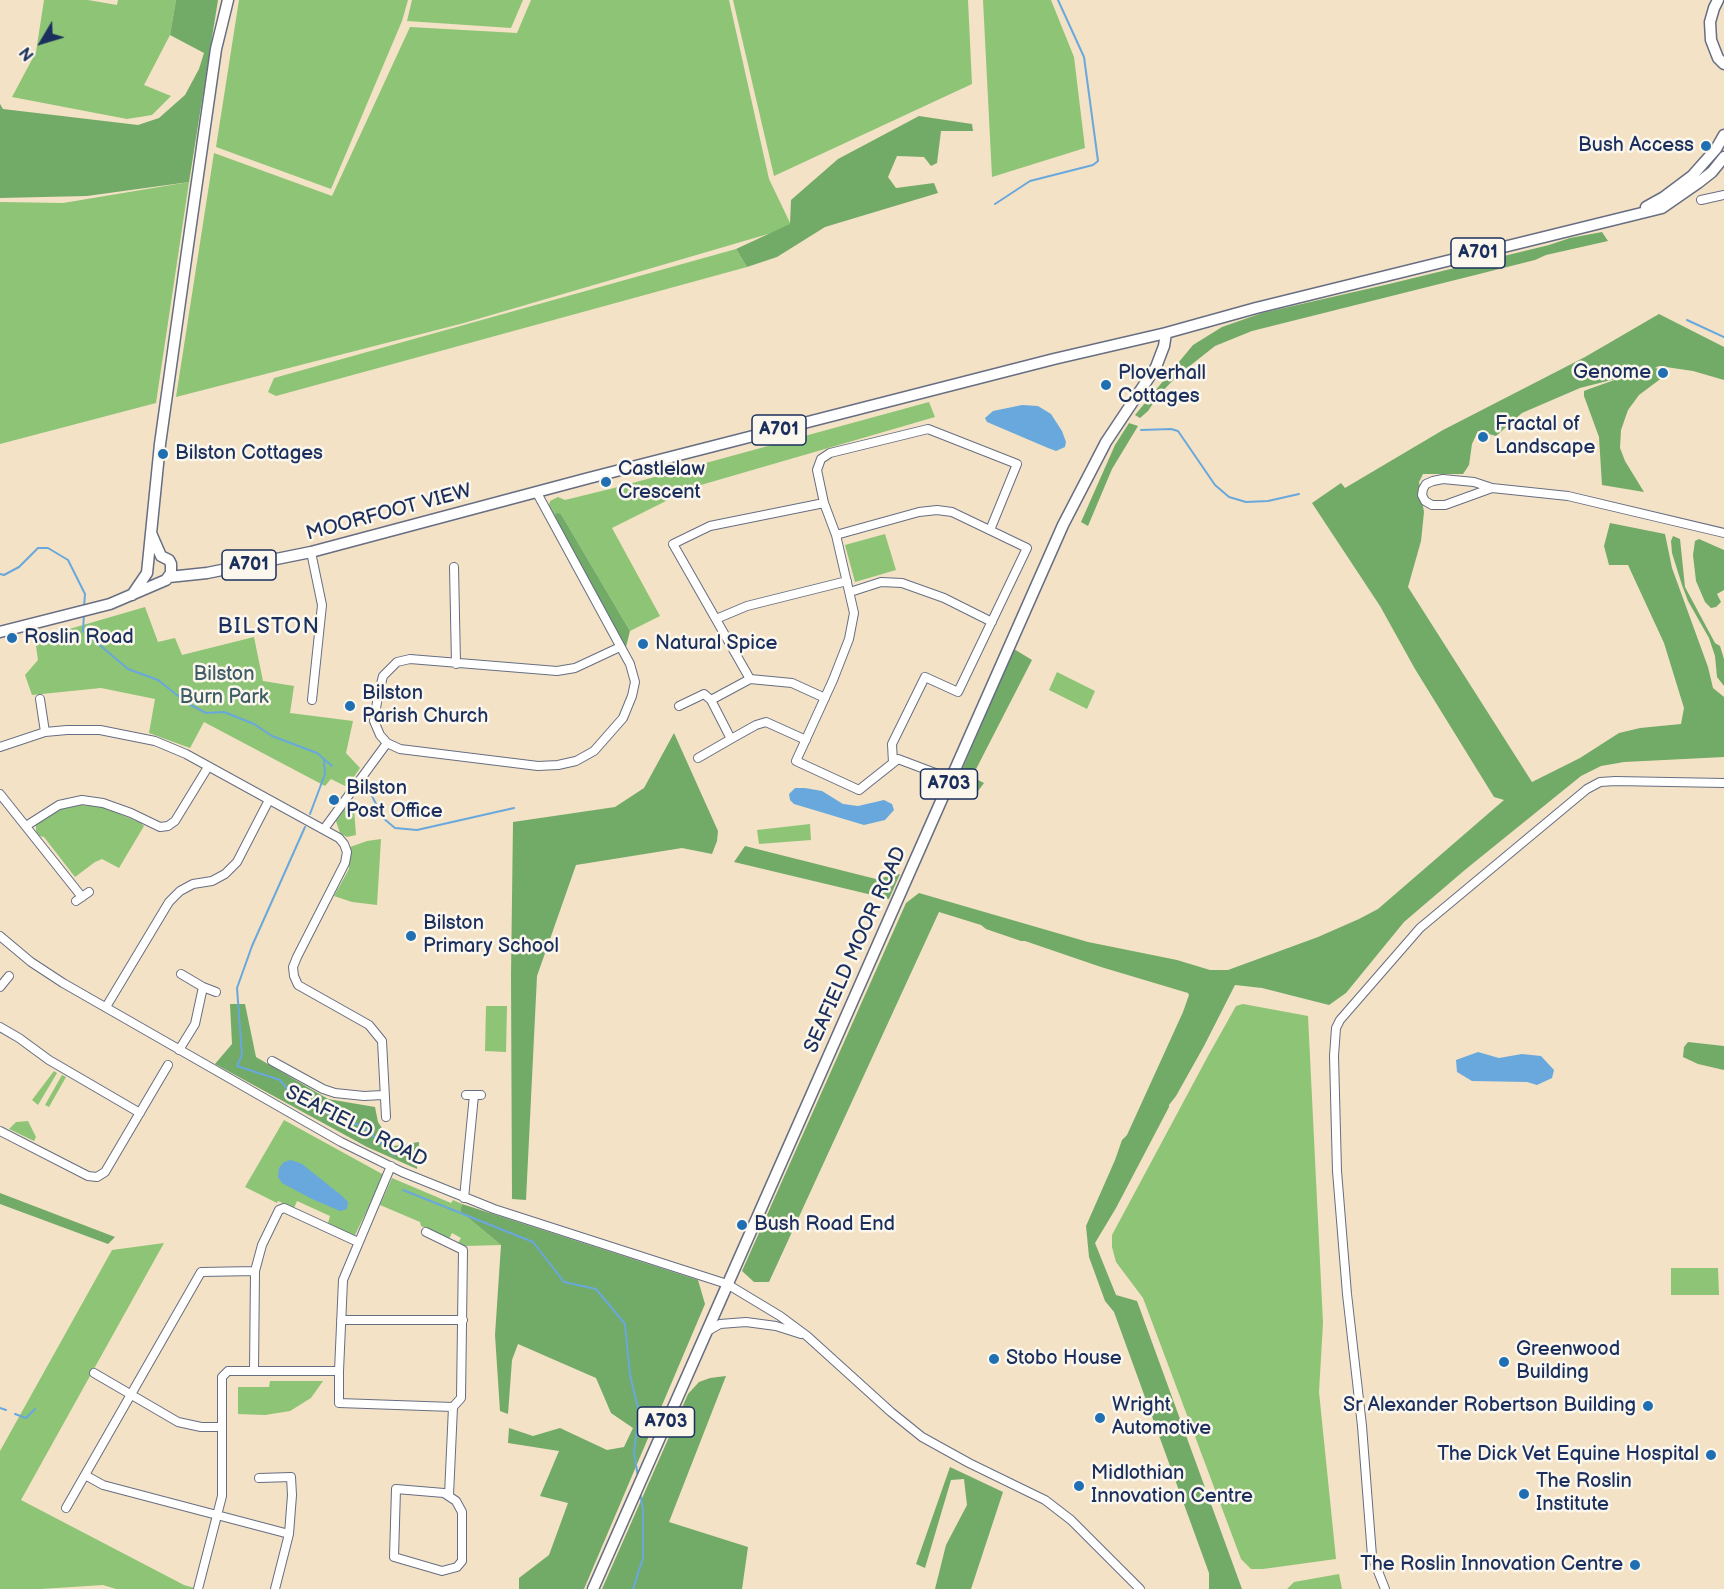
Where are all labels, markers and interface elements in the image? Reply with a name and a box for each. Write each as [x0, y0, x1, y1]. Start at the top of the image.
north arrow [12, 12, 72, 72]
text: N [16, 43, 39, 64]
place label: Bush Access [1578, 134, 1694, 158]
marker: Bush Access [1699, 139, 1713, 153]
road number: A701 [1451, 238, 1505, 268]
place label: Genome [1573, 361, 1651, 385]
place label: Ploverhall Cottages [1118, 362, 1206, 409]
marker: Genome [1656, 366, 1670, 380]
marker: Ploverhall Cottages [1099, 378, 1113, 392]
place label: Fractal of Landscape [1495, 413, 1595, 460]
road number: A701 [752, 415, 806, 445]
marker: Fractal of Landscape [1476, 430, 1490, 444]
place label: Bilston Cottages [175, 442, 323, 466]
marker: Bilston Cottages [156, 447, 170, 461]
place label: Castlelaw Crescent [618, 458, 705, 505]
marker: Castlelaw Crescent [599, 475, 613, 489]
street label: MOORFOOT VIEW [304, 479, 474, 547]
road number: A701 [222, 550, 276, 580]
district label: BILSTON [217, 614, 321, 640]
place label: Roslin Road [24, 626, 134, 650]
marker: Roslin Road [5, 631, 19, 645]
place label: Natural Spice [655, 632, 777, 656]
marker: Natural Spice [636, 637, 650, 651]
park label: Bilston Burn Park [180, 663, 268, 710]
place label: Bilston Parish Church [362, 682, 488, 729]
marker: Bilston Parish Church [343, 699, 357, 713]
road number: A703 [920, 769, 978, 799]
place label: Bilston Post Office [346, 777, 443, 824]
marker: Bilston Post Office [327, 793, 341, 807]
street label: SEAFIELD MOOR ROAD [800, 843, 912, 1057]
place label: Bilston Primary School [423, 912, 559, 959]
marker: Bilston Primary School [404, 929, 418, 943]
street label: SEAFIELD ROAD [281, 1081, 431, 1173]
place label: Bush Road End [754, 1213, 895, 1237]
marker: Bush Road End [735, 1218, 749, 1232]
place label: Greenwood Building [1516, 1338, 1620, 1385]
place label: Stobo House [1006, 1347, 1122, 1371]
marker: Stobo House [987, 1352, 1001, 1366]
marker: Greenwood Building [1497, 1355, 1511, 1369]
place label: Wright Automotive [1112, 1394, 1211, 1441]
place label: Sr Alexander Robertson Building [1343, 1394, 1636, 1418]
marker: Sr Alexander Robertson Building [1641, 1399, 1655, 1413]
road number: A703 [638, 1407, 694, 1437]
marker: Wright Automotive [1093, 1411, 1107, 1425]
place label: The Dick Vet Equine Hospital [1437, 1443, 1699, 1467]
marker: The Dick Vet Equine Hospital [1704, 1448, 1718, 1462]
place label: Midlothian Innovation Centre [1091, 1462, 1253, 1509]
place label: The Roslin Institute [1536, 1470, 1632, 1517]
marker: Midlothian Innovation Centre [1072, 1479, 1086, 1493]
marker: The Roslin Institute [1517, 1487, 1531, 1501]
place label: The Roslin Innovation Centre [1360, 1553, 1623, 1577]
marker: The Roslin Innovation Centre [1628, 1558, 1642, 1572]

